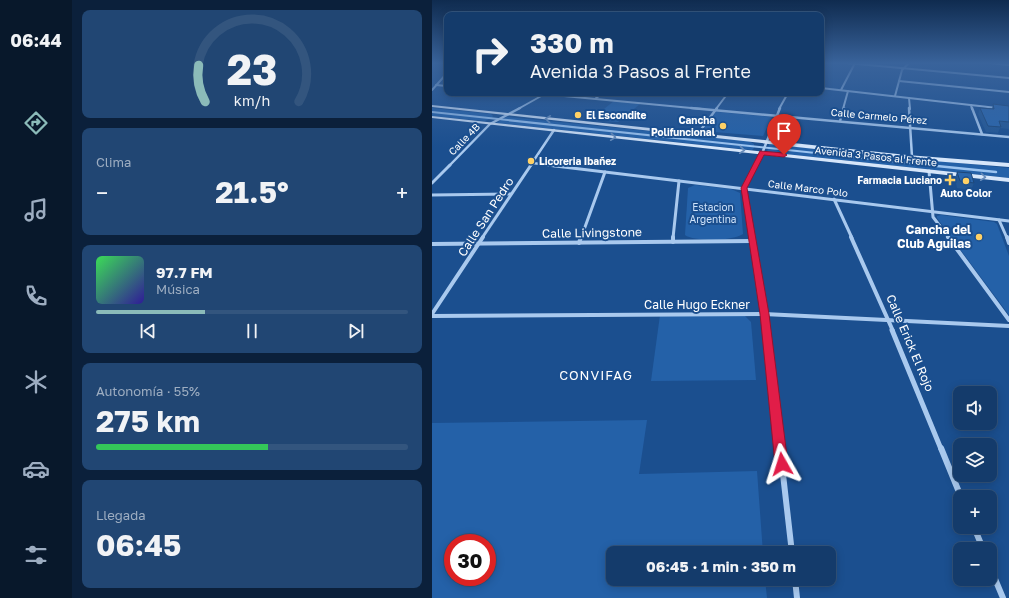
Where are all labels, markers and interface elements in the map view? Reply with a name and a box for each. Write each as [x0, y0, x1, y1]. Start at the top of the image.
text: 330 m [530, 26, 614, 59]
icon: right [464, 28, 516, 80]
text: 06:44 [10, 29, 62, 51]
text: 23 [227, 44, 277, 94]
text: Avenida 3 Pasos al Frente [530, 60, 751, 82]
text: km/h [234, 91, 270, 108]
street label: Calle Carmelo Pérez [830, 106, 928, 126]
icon: directions [22, 109, 50, 137]
place label: El Escondite [586, 109, 647, 121]
marker: El Escondite [573, 110, 583, 120]
place label: Cancha Polifuncional [651, 114, 716, 138]
pin [767, 114, 801, 155]
one-way arrow [545, 115, 551, 124]
street label: Calle 4B [446, 120, 482, 158]
icon: arrive [773, 120, 795, 142]
marker: Cancha Polifuncional [718, 121, 728, 131]
one-way arrow [610, 132, 616, 141]
street label: Avenida 3 Pasos al Frente [814, 144, 938, 168]
one-way arrow [739, 146, 745, 155]
text: Clima [96, 154, 131, 170]
place label: Licoreria Ibañez [539, 155, 616, 167]
marker: Licoreria Ibañez [526, 156, 536, 166]
one-way arrow [980, 172, 986, 181]
text: 21.5° [215, 174, 289, 210]
street label: Calle San Pedro [454, 174, 517, 259]
place label: Farmacia Luciano [857, 174, 942, 186]
marker: Farmacia Luciano [945, 175, 955, 185]
marker: Auto Color [961, 176, 971, 186]
street label: Calle Marco Polo [767, 177, 849, 199]
text: − [96, 179, 108, 206]
text: + [396, 179, 408, 206]
place label: Auto Color [940, 187, 992, 199]
icon: music [22, 196, 50, 224]
park label: Estacion Argentina [690, 201, 736, 225]
place label: Cancha del Club Aguilas [897, 222, 971, 251]
street label: Calle Livingstone [542, 224, 642, 241]
marker: Cancha del Club Aguilas [974, 232, 984, 242]
text: 97.7 FM [156, 263, 213, 281]
text: Música [156, 281, 200, 297]
icon: phone [22, 282, 50, 310]
street label: Calle Erick El Rojo [883, 292, 938, 394]
street label: Calle Hugo Eckner [644, 297, 750, 312]
icon: previous [137, 320, 159, 342]
icon: pause [241, 320, 263, 342]
icon: next [345, 320, 367, 342]
district label: CONVIFAG [559, 367, 633, 383]
icon: climate [22, 368, 50, 396]
text: Autonomía · 55% [96, 383, 200, 399]
map controls [953, 386, 997, 586]
button: sound [953, 386, 997, 430]
text: 275 km [96, 403, 200, 439]
button: layers [953, 438, 997, 482]
position arrow [761, 443, 803, 485]
icon: car [22, 455, 50, 483]
button: + [953, 490, 997, 534]
text: Llegada [96, 507, 146, 523]
text: 06:45 [96, 527, 181, 563]
speed limit sign: 30 [444, 534, 496, 586]
icon: filters [22, 541, 50, 569]
button: − [953, 542, 997, 586]
text: 06:45 · 1 min · 350 m [646, 557, 796, 575]

